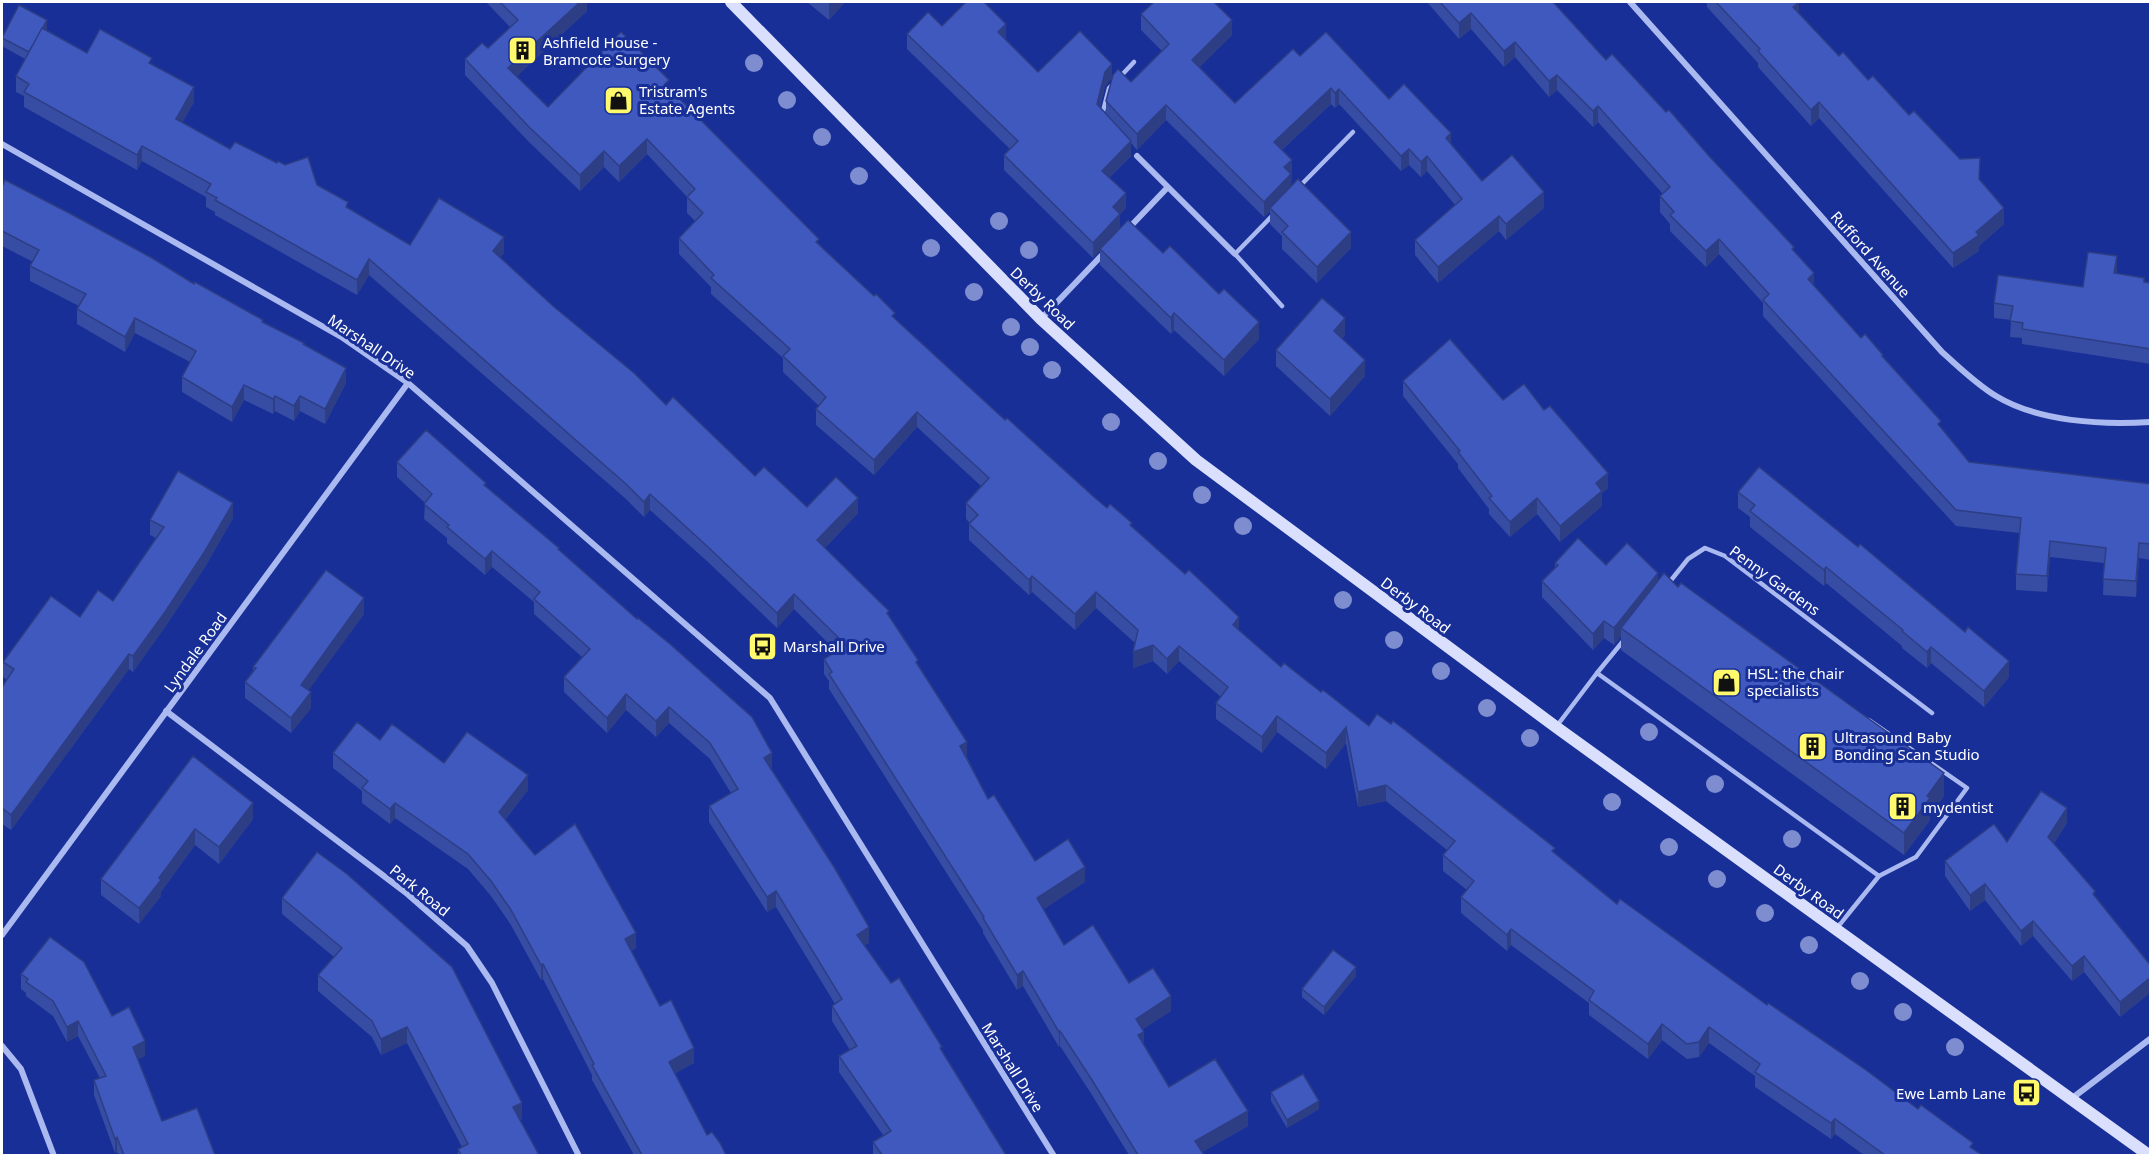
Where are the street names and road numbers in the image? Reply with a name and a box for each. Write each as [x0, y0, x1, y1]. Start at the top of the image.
street label: Rufford Avenue [1827, 207, 1915, 301]
street label: Derby Road [1007, 262, 1079, 334]
street label: Marshall Drive [324, 309, 420, 383]
street label: Penny Gardens [1726, 540, 1824, 620]
street label: Derby Road [1377, 572, 1455, 638]
street label: Lyndale Road [159, 608, 231, 696]
street label: Derby Road [1770, 859, 1848, 923]
street label: Park Road [386, 860, 454, 920]
street label: Marshall Drive [978, 1019, 1048, 1115]

